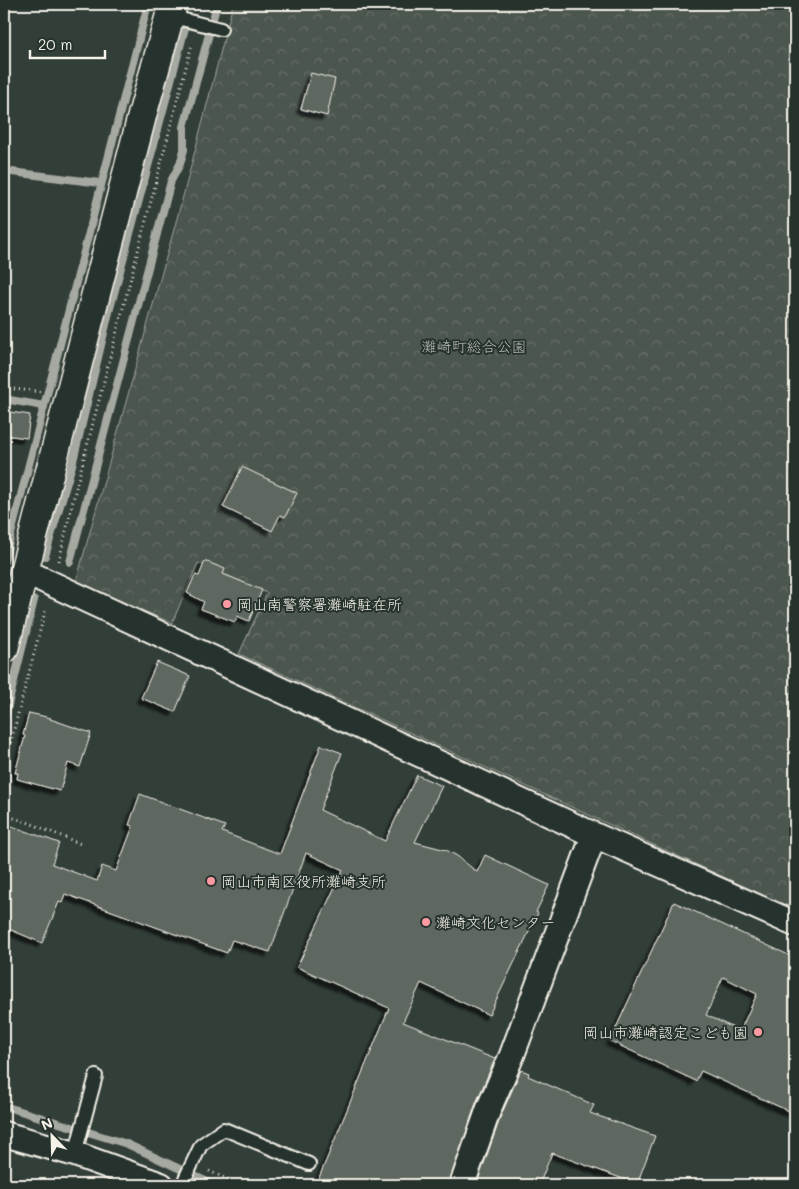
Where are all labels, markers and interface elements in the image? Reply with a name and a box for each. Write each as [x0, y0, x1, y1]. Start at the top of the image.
scale bar [30, 28, 105, 60]
text: 20 m [38, 34, 72, 54]
park label: 灘崎町総合公園 [421, 336, 527, 356]
place label: 岡山南警察署灘崎駐在所 [237, 594, 402, 614]
marker: 岡山南警察署灘崎駐在所 [221, 598, 233, 610]
place label: 岡山市南区役所灘崎支所 [221, 871, 386, 891]
marker: 岡山市南区役所灘崎支所 [205, 875, 217, 887]
place label: 灘崎文化センター [436, 912, 555, 932]
marker: 灘崎文化センター [420, 916, 432, 928]
place label: 岡山市灘崎認定こども園 [583, 1022, 748, 1042]
marker: 岡山市灘崎認定こども園 [752, 1026, 764, 1038]
north arrow [28, 1112, 78, 1162]
text: N [38, 1113, 55, 1134]

